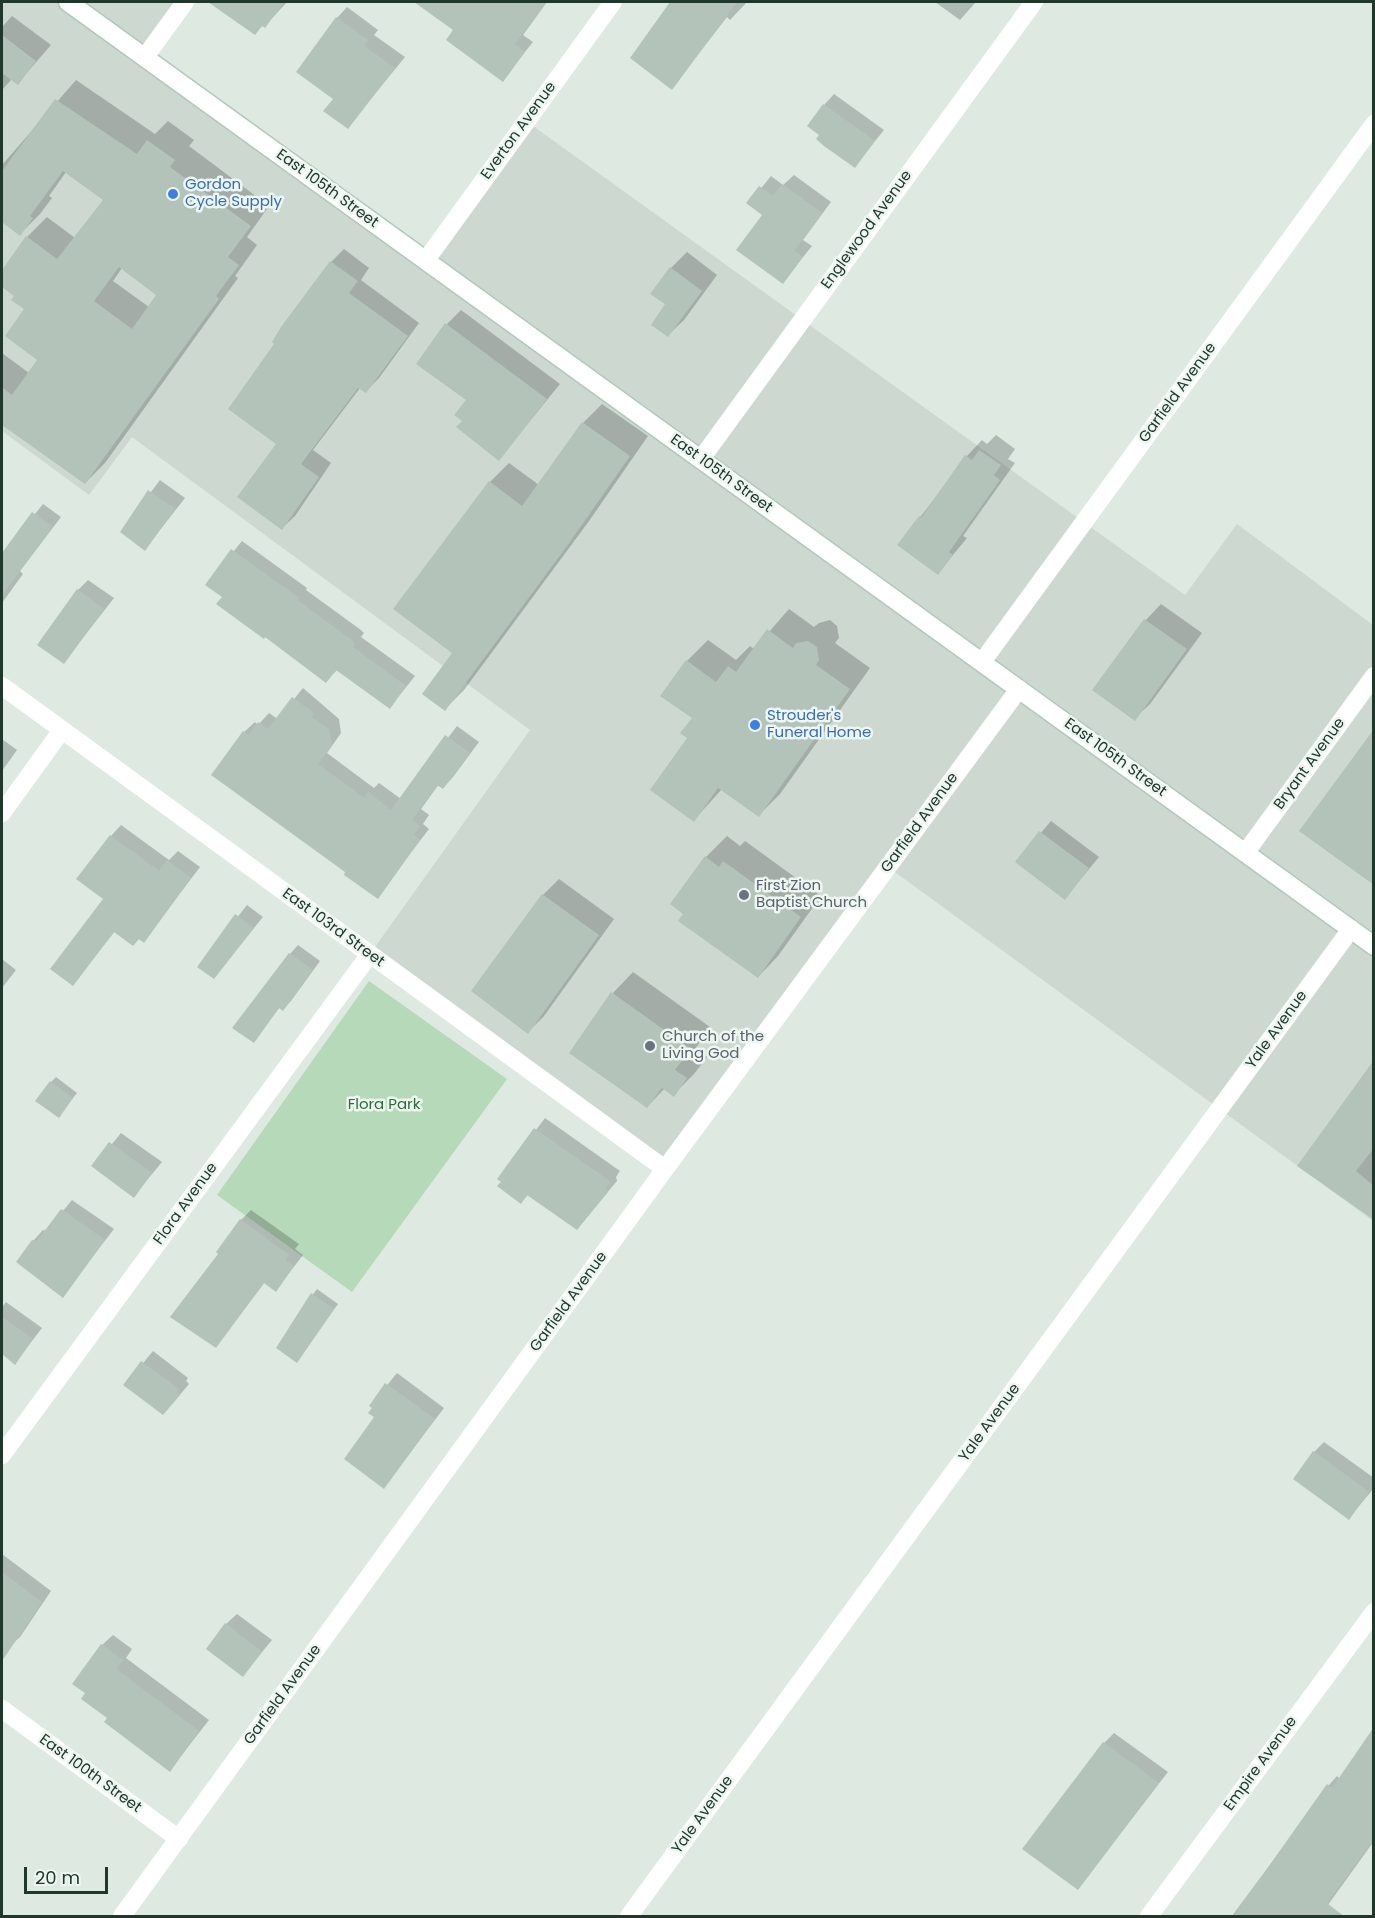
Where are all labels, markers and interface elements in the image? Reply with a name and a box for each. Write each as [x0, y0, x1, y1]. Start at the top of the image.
street label: Everton Avenue [478, 79, 560, 183]
street label: East 105th Street [272, 146, 382, 232]
street label: Englewood Avenue [818, 167, 916, 293]
place label: Gordon Cycle Supply [185, 176, 282, 211]
marker: Gordon Cycle Supply [166, 187, 180, 201]
street label: Garfield Avenue [1136, 339, 1220, 447]
street label: East 105th Street [666, 431, 776, 517]
place label: Strouder's Funeral Home [767, 707, 871, 742]
street label: East 105th Street [1060, 715, 1170, 801]
street label: Bryant Avenue [1271, 715, 1349, 813]
marker: Strouder's Funeral Home [748, 718, 762, 732]
street label: Garfield Avenue [878, 769, 962, 877]
place label: First Zion Baptist Church [756, 877, 867, 912]
street label: East 103rd Street [278, 885, 388, 971]
marker: First Zion Baptist Church [737, 888, 751, 902]
street label: Yale Avenue [1243, 987, 1311, 1073]
place label: Church of the Living God [662, 1028, 764, 1063]
marker: Church of the Living God [643, 1039, 657, 1053]
park label: Flora Park [348, 1096, 420, 1114]
street label: Flora Avenue [150, 1160, 222, 1248]
street label: Garfield Avenue [527, 1248, 611, 1356]
street label: Yale Avenue [956, 1380, 1024, 1466]
street label: Garfield Avenue [241, 1641, 325, 1749]
street label: Empire Avenue [1221, 1713, 1301, 1815]
street label: East 100th Street [35, 1731, 145, 1817]
street label: Yale Avenue [669, 1772, 737, 1858]
scale bar [27, 1855, 111, 1893]
text: 20 m [35, 1865, 80, 1890]

